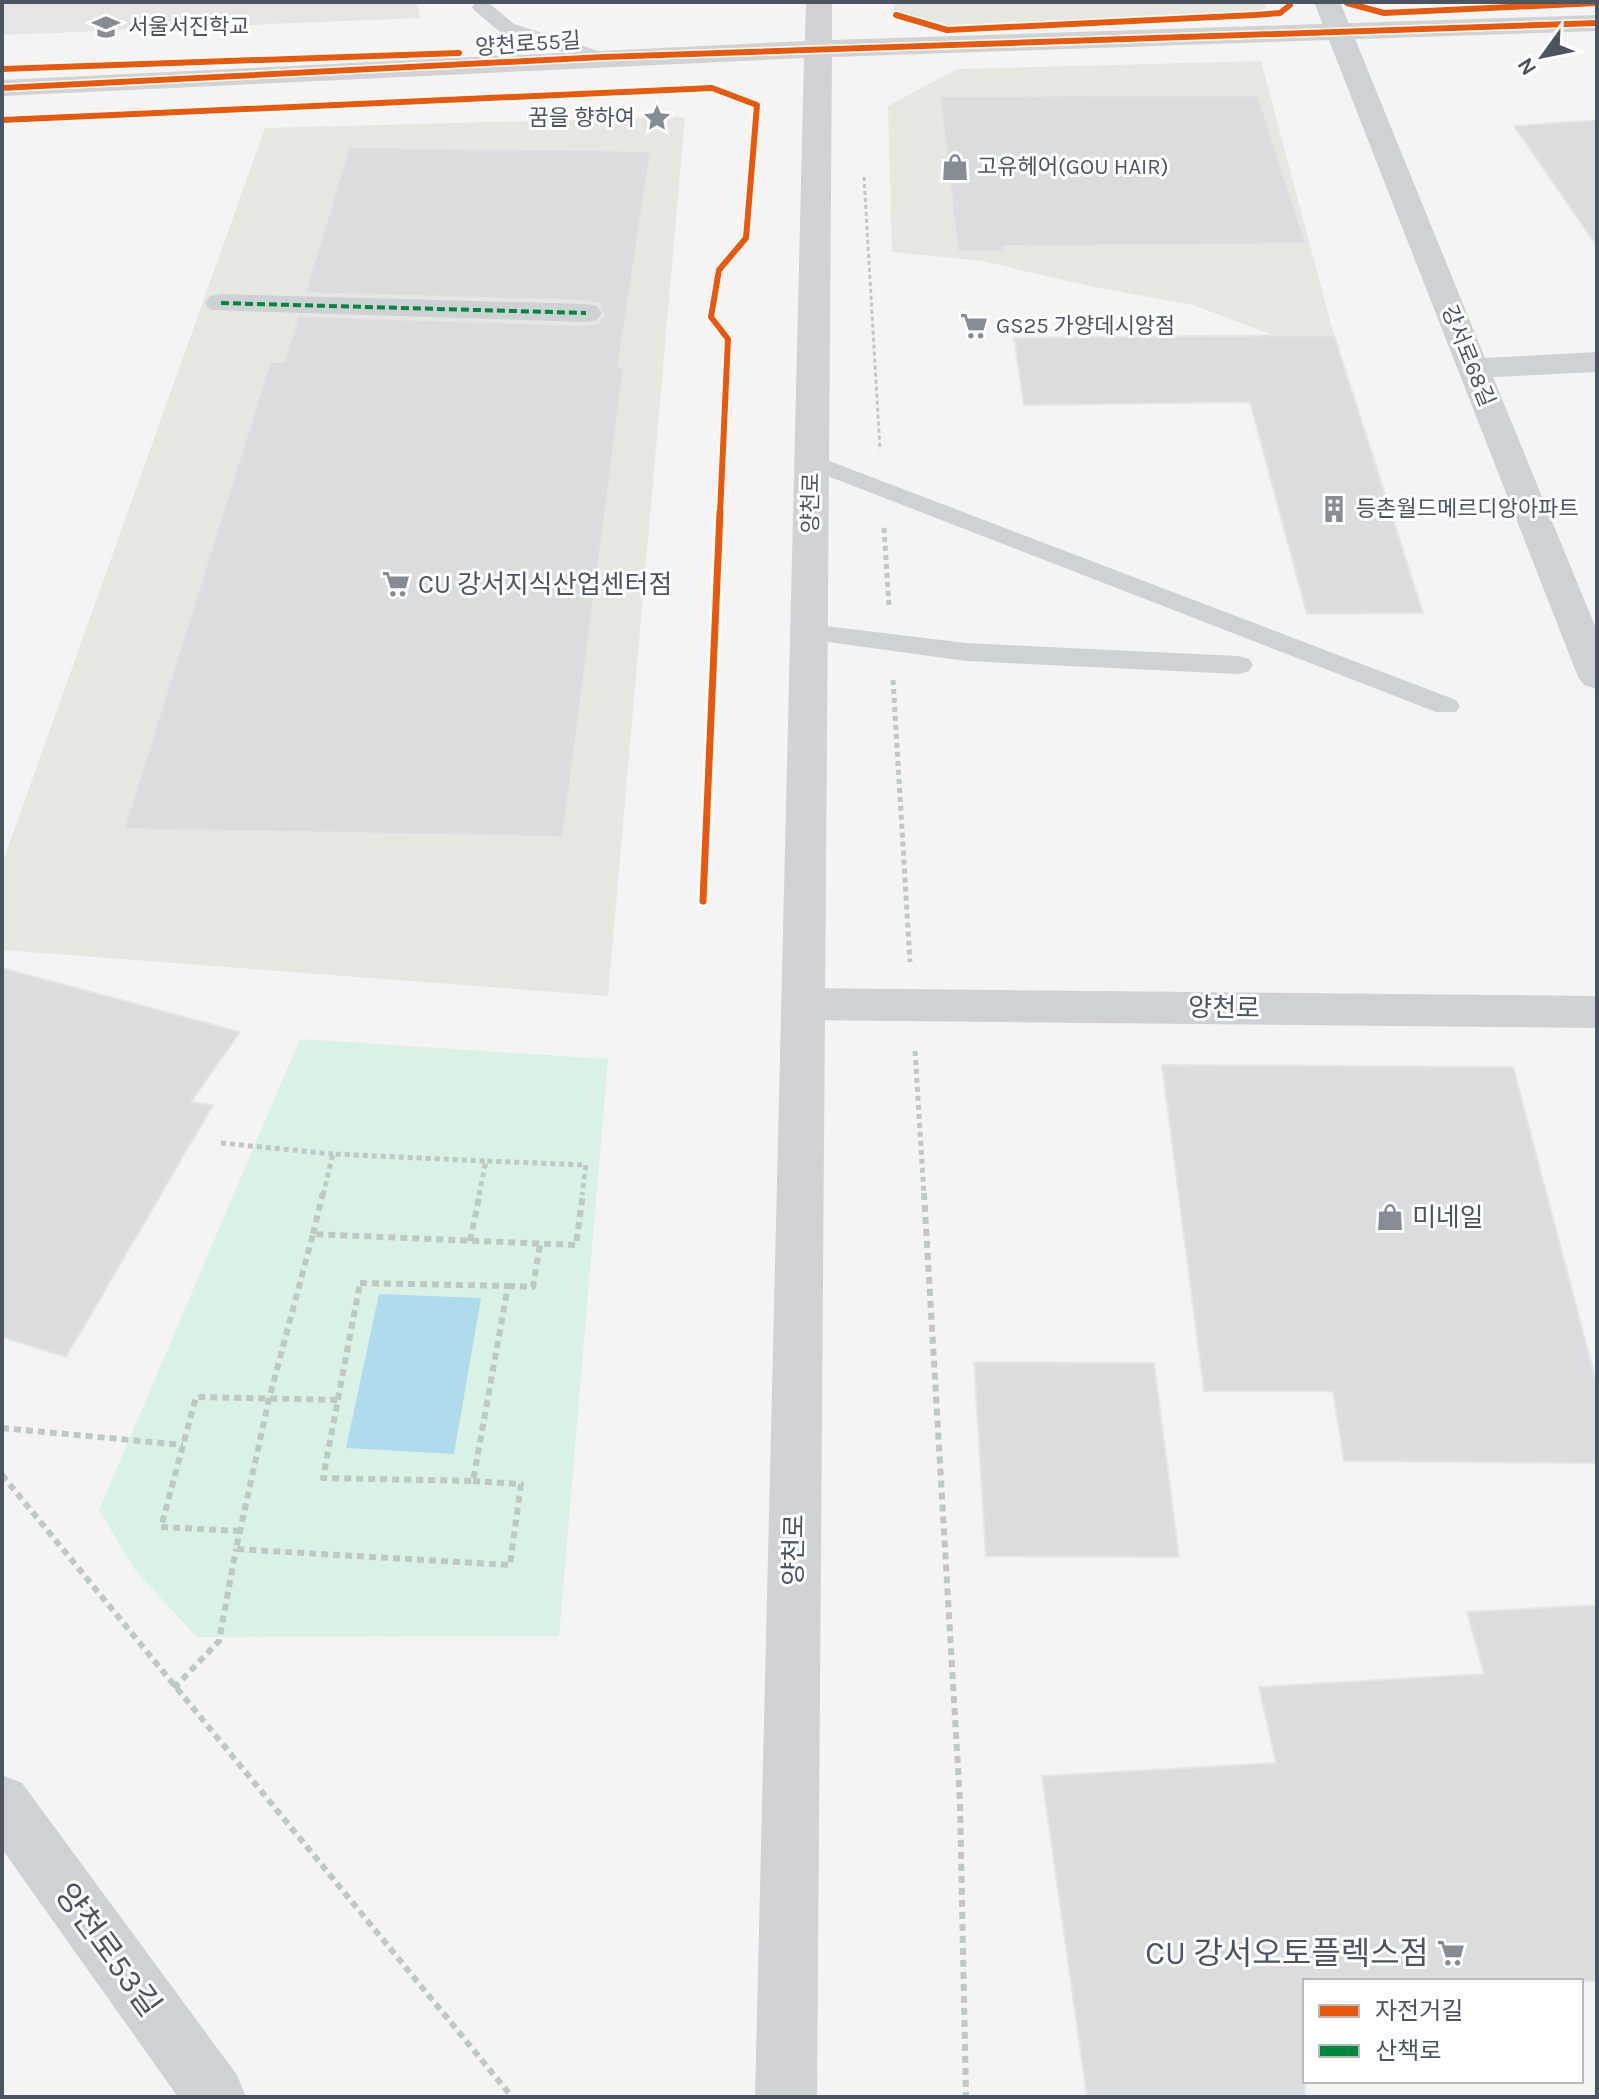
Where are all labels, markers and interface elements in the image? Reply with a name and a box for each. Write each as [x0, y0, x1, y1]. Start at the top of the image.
school or university icon: 서울서진학교 [91, 12, 121, 42]
place label: 서울서진학교 [128, 14, 249, 40]
north arrow [1503, 16, 1583, 96]
street label: 양천로55길 [474, 27, 582, 61]
text: N [1512, 53, 1542, 80]
place icon: 꿈을 향하여 [642, 103, 672, 133]
place label: 꿈을 향하여 [529, 105, 635, 131]
shop icon: 고유헤어(GOU HAIR) [940, 152, 970, 182]
place label: 고유헤어(GOU HAIR) [977, 154, 1169, 180]
street label: 강서로68길 [1436, 301, 1500, 411]
supermarket icon: GS25 가양데시앙점 [959, 311, 989, 341]
place label: GS25 가양데시앙점 [996, 313, 1175, 339]
street label: 양천로 [797, 472, 825, 534]
building icon: 등촌월드메르디앙아파트 [1319, 494, 1349, 524]
place label: 등촌월드메르디앙아파트 [1356, 496, 1579, 522]
supermarket icon: CU 강서지식산업센터점 [381, 569, 411, 599]
place label: CU 강서지식산업센터점 [418, 569, 672, 600]
street label: 양천로 [1188, 992, 1260, 1024]
shop icon: 미네일 [1375, 1202, 1405, 1232]
place label: 미네일 [1412, 1202, 1484, 1233]
street label: 양천로 [778, 1514, 810, 1586]
street label: 양천로53길 [48, 1877, 168, 2023]
place label: CU 강서오토플렉스점 [1145, 1935, 1429, 1972]
supermarket icon: CU 강서오토플렉스점 [1436, 1938, 1466, 1968]
legend [1303, 1979, 1583, 2083]
text: 자전거길 [1375, 1997, 1463, 2025]
text: 산책로 [1375, 2037, 1441, 2065]

